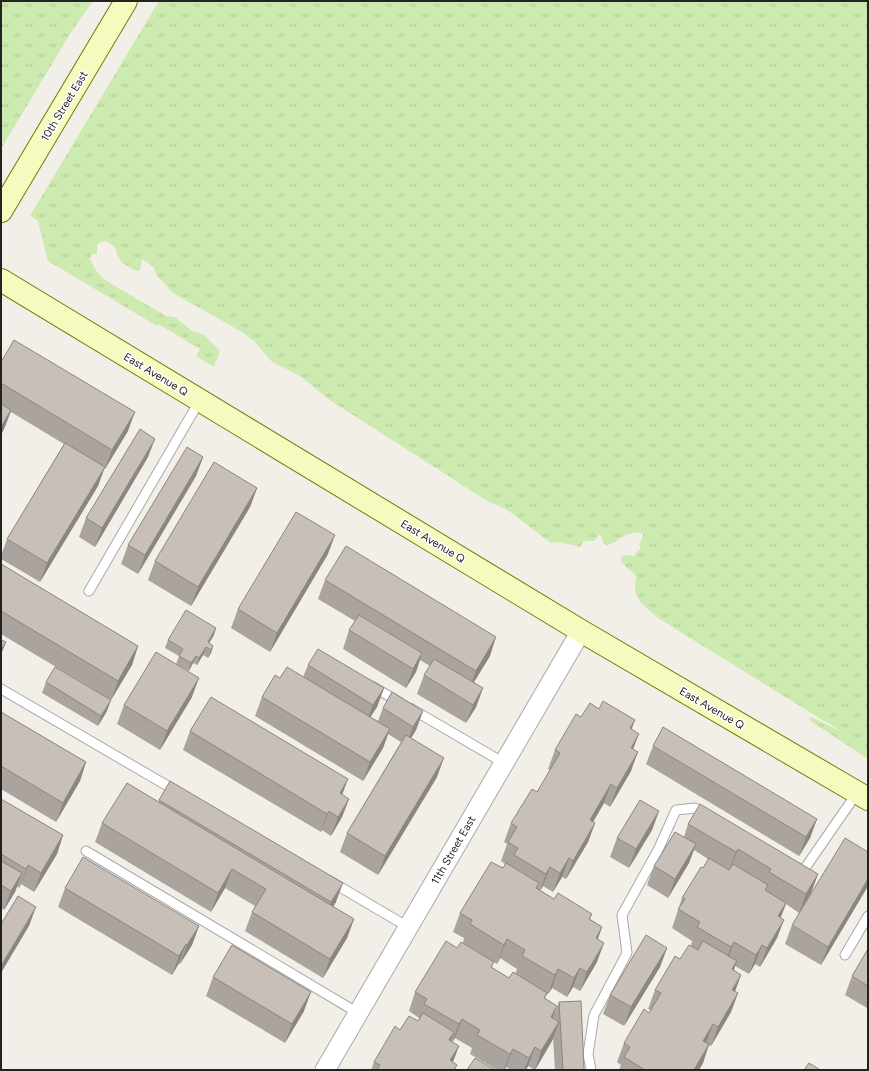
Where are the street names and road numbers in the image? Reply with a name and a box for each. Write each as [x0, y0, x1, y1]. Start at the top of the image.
street label: 10th Street East [38, 69, 90, 144]
street label: East Avenue Q [121, 350, 191, 399]
street label: East Avenue Q [398, 517, 468, 566]
street label: East Avenue Q [677, 685, 747, 732]
street label: 11th Street East [429, 814, 478, 887]

